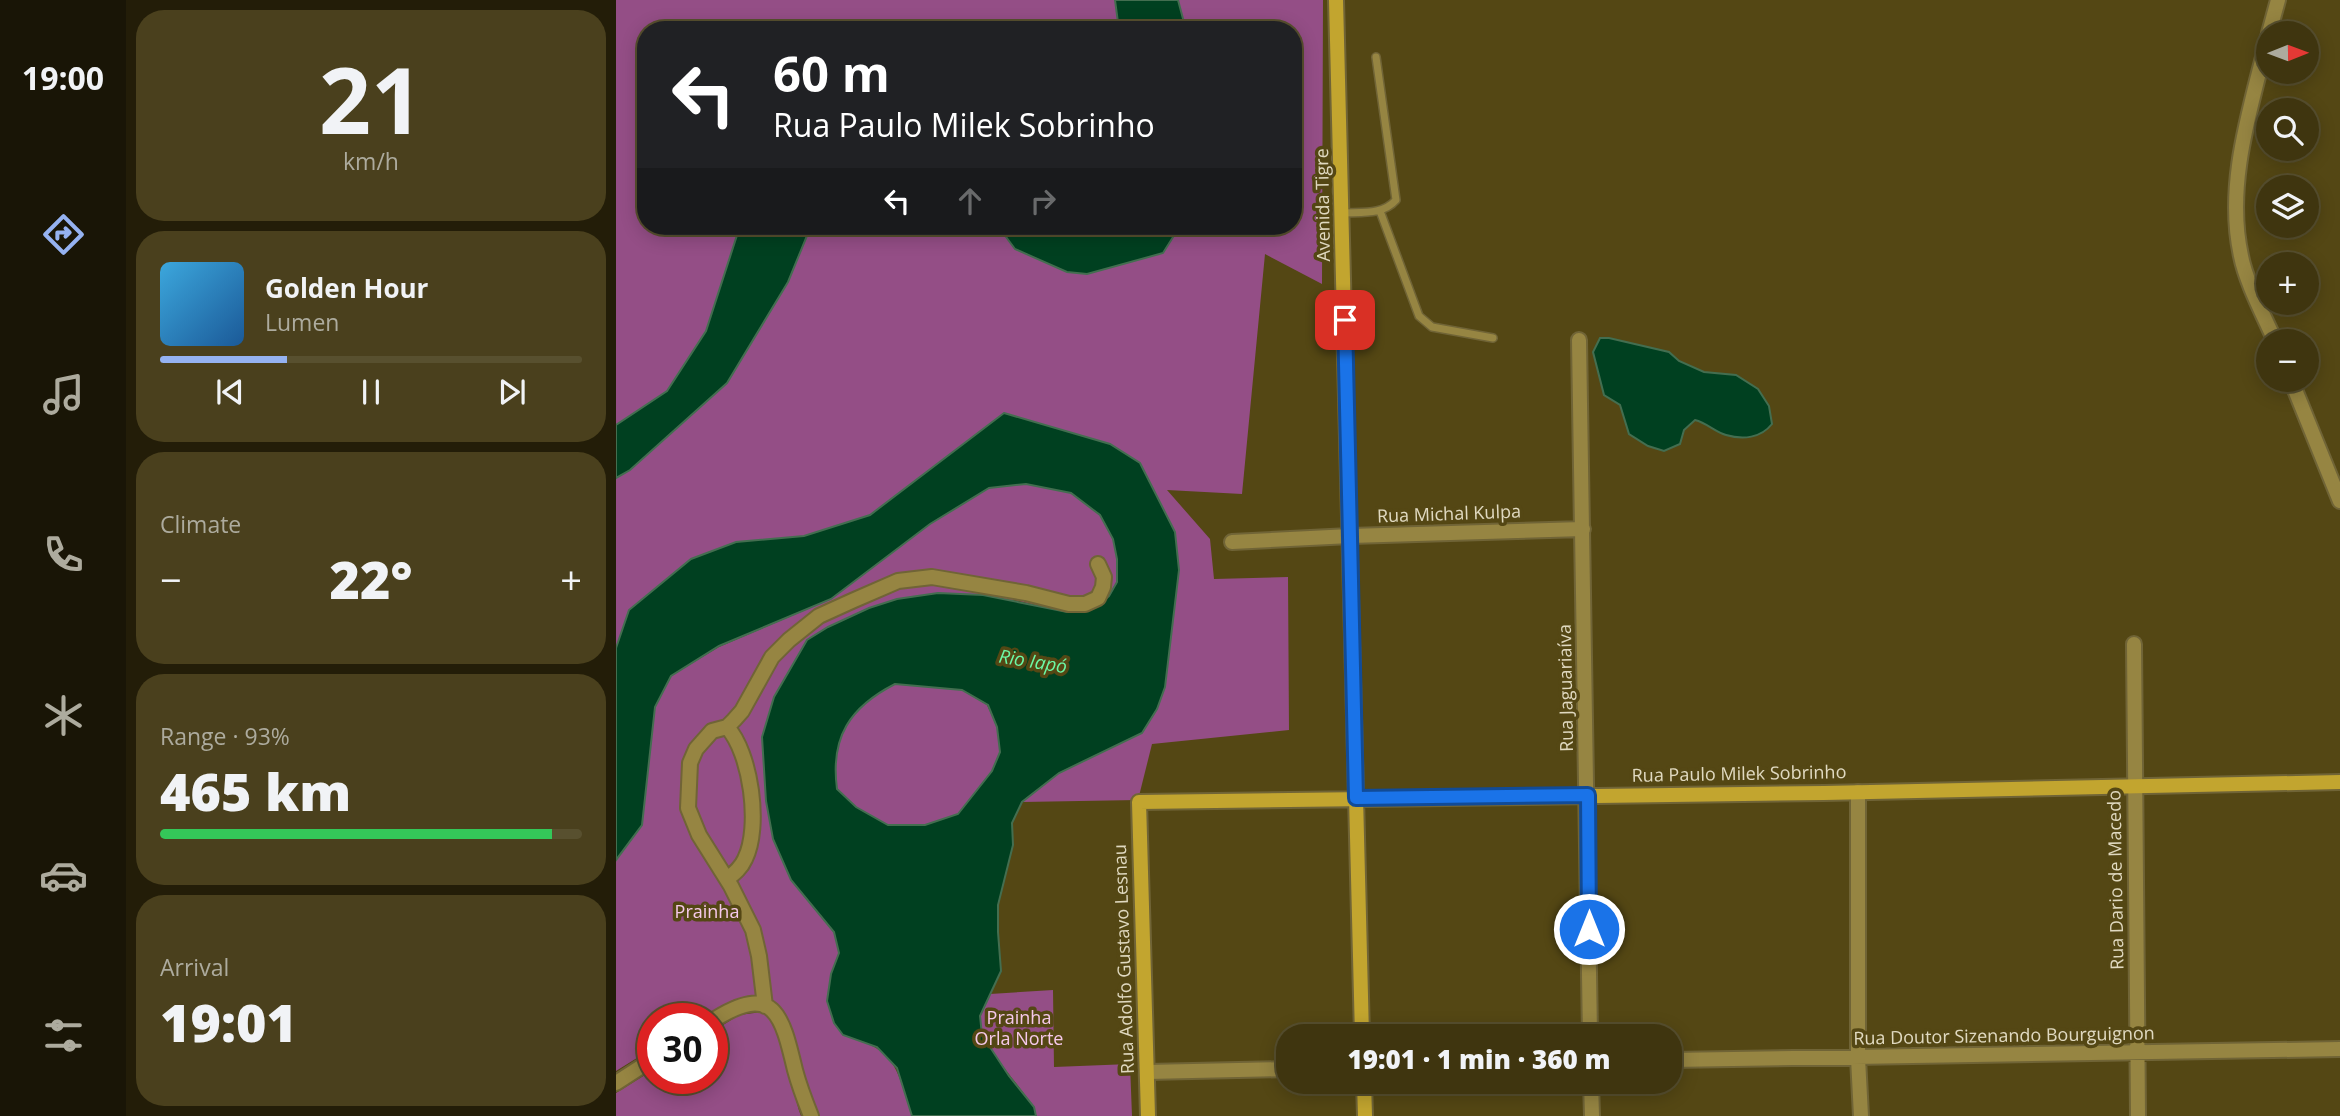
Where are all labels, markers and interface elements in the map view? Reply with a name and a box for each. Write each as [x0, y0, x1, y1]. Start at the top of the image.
north arrow [2256, 21, 2319, 84]
map controls [2256, 21, 2319, 392]
text: 21 [319, 37, 423, 161]
text: 60 m [773, 40, 890, 106]
icon: left [658, 49, 749, 140]
text: 19:00 [22, 56, 104, 99]
button: search [2256, 98, 2319, 161]
text: Rua Paulo Milek Sobrinho [773, 103, 1155, 146]
text: km/h [343, 145, 399, 177]
street label: Avenida Tigre [1309, 148, 1335, 262]
button: layers [2256, 175, 2319, 238]
icon: left [878, 182, 916, 220]
icon: ahead [951, 182, 989, 220]
icon: right [1024, 182, 1062, 220]
icon: directions [39, 210, 88, 259]
button: + [2256, 252, 2319, 315]
text: Golden Hour [265, 270, 428, 306]
pin [1315, 290, 1375, 350]
icon: arrive [1326, 301, 1364, 339]
text: Lumen [265, 306, 339, 338]
button: − [2256, 329, 2319, 392]
icon: music [39, 370, 88, 419]
icon: previous [211, 373, 249, 411]
icon: pause [352, 373, 390, 411]
icon: next [493, 373, 531, 411]
street label: Rua Michal Kulpa [1377, 498, 1521, 528]
text: Climate [160, 508, 241, 540]
icon: phone [39, 530, 88, 579]
text: 22° [330, 543, 412, 614]
text: − [160, 553, 182, 605]
text: + [560, 553, 582, 605]
street label: Rua Jaguariaíva [1552, 624, 1578, 752]
water label: Rio Iapó [997, 643, 1069, 679]
icon: climate [39, 691, 88, 740]
text: Range · 93% [160, 720, 290, 752]
text: 465 km [160, 755, 351, 826]
street label: Rua Paulo Milek Sobrinho [1631, 759, 1847, 787]
street label: Rua Dario de Macedo [2101, 790, 2129, 970]
street label: Rua Adolfo Gustavo Lesnau [1107, 844, 1139, 1074]
icon: car [39, 851, 88, 900]
position arrow [1552, 892, 1626, 966]
park label: Prainha [675, 899, 739, 923]
text: Arrival [160, 951, 229, 983]
text: 19:01 [160, 986, 297, 1057]
speed limit sign: 30 [637, 1003, 728, 1094]
park label: Prainha Orla Norte [975, 1005, 1063, 1050]
icon: filters [39, 1011, 88, 1060]
street label: Rua Doutor Sizenando Bourguignon [1853, 1020, 2155, 1050]
text: 19:01 · 1 min · 360 m [1348, 1041, 1610, 1077]

